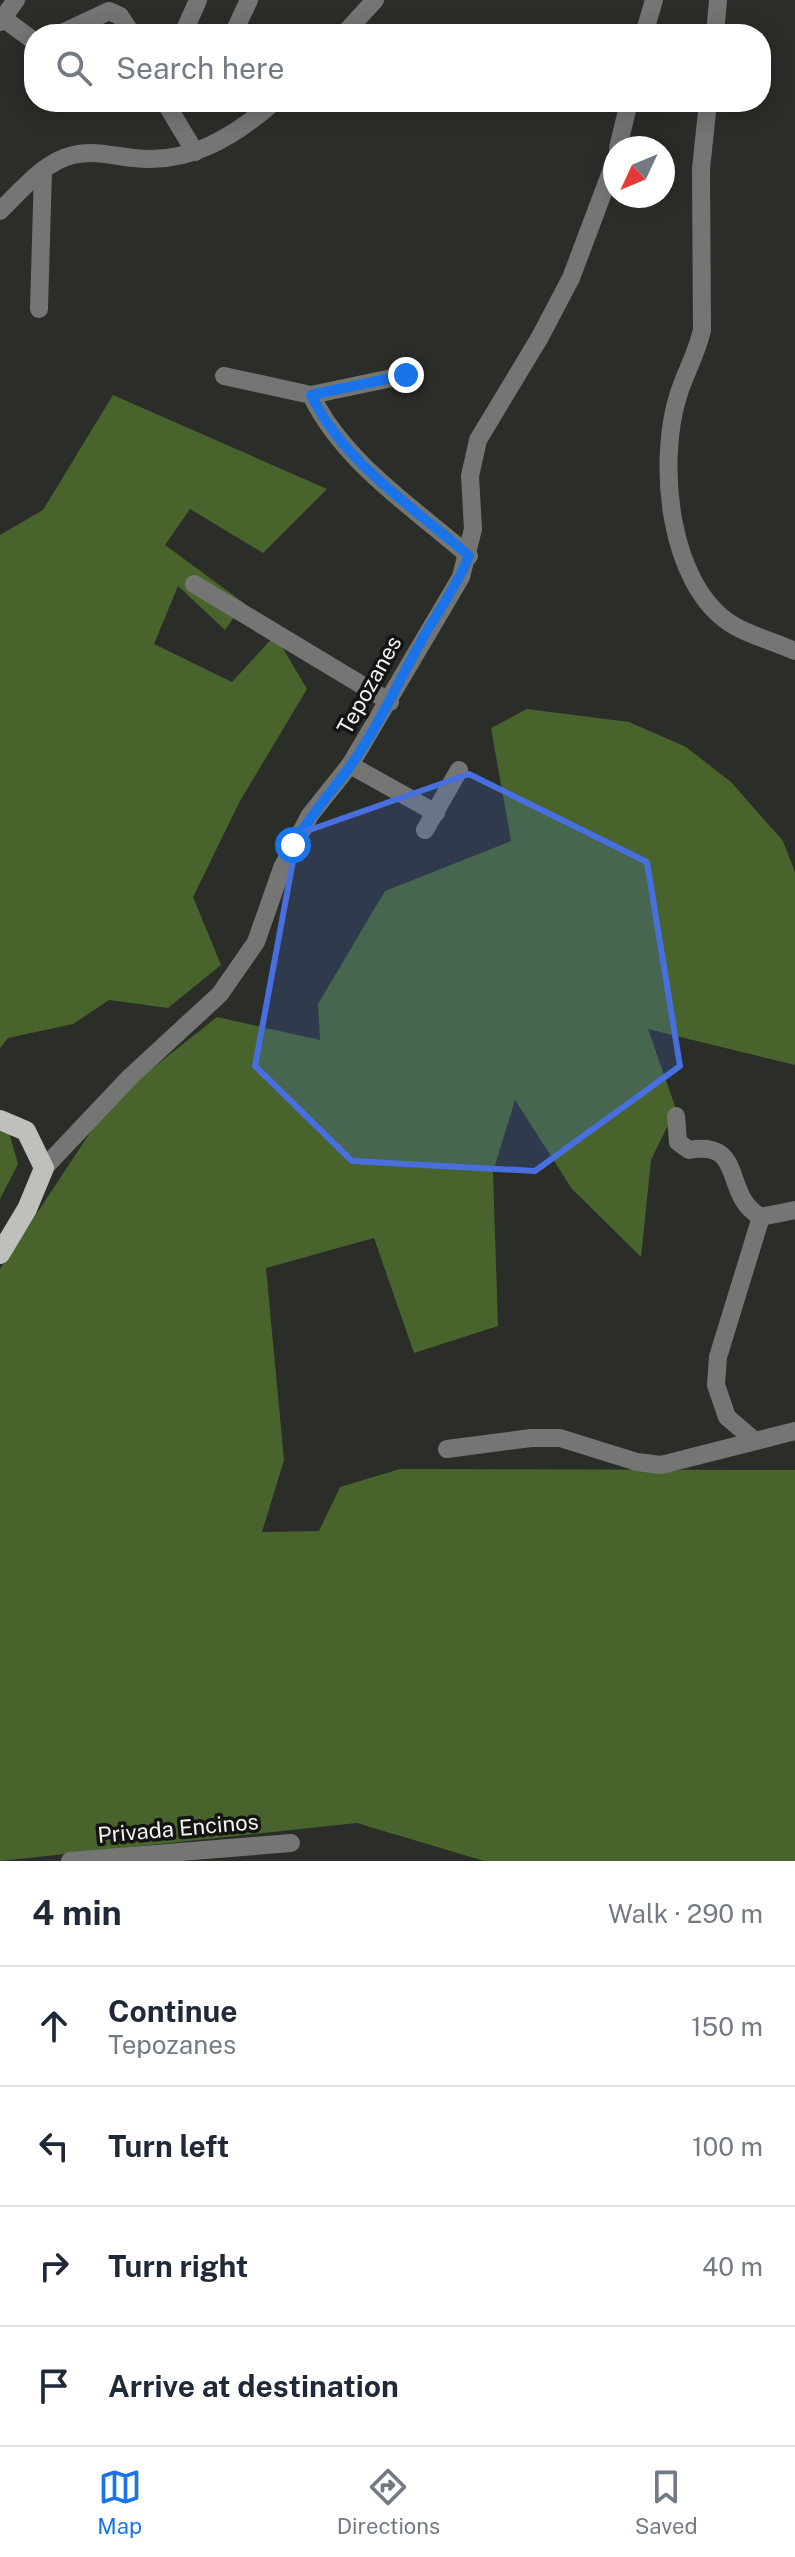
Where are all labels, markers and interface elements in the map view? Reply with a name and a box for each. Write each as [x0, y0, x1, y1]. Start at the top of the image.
search box [24, 24, 771, 112]
icon: search [52, 46, 96, 90]
text: Search here [116, 50, 284, 86]
north arrow [603, 136, 675, 208]
route end [388, 357, 424, 393]
street label: Tepozanes [331, 631, 407, 739]
route start [275, 827, 311, 863]
street label: Privada Encinos [97, 1808, 259, 1848]
text: 4 min [32, 1893, 122, 1933]
text: Walk · 290 m [608, 1898, 763, 1929]
text: Continue [108, 1993, 238, 2029]
icon: ahead [32, 2004, 76, 2048]
text: 150 m [691, 2011, 763, 2042]
text: Tepozanes [108, 2029, 236, 2060]
icon: left [32, 2124, 76, 2168]
text: Turn left [108, 2128, 229, 2164]
text: 100 m [692, 2131, 763, 2162]
icon: right [32, 2244, 76, 2288]
text: Turn right [108, 2248, 248, 2284]
text: 40 m [702, 2251, 763, 2282]
icon: arrive [32, 2364, 76, 2408]
text: Arrive at destination [108, 2368, 399, 2404]
tab: Map [97, 2465, 142, 2539]
tab: Directions [337, 2465, 440, 2539]
tab: Saved [635, 2465, 698, 2539]

